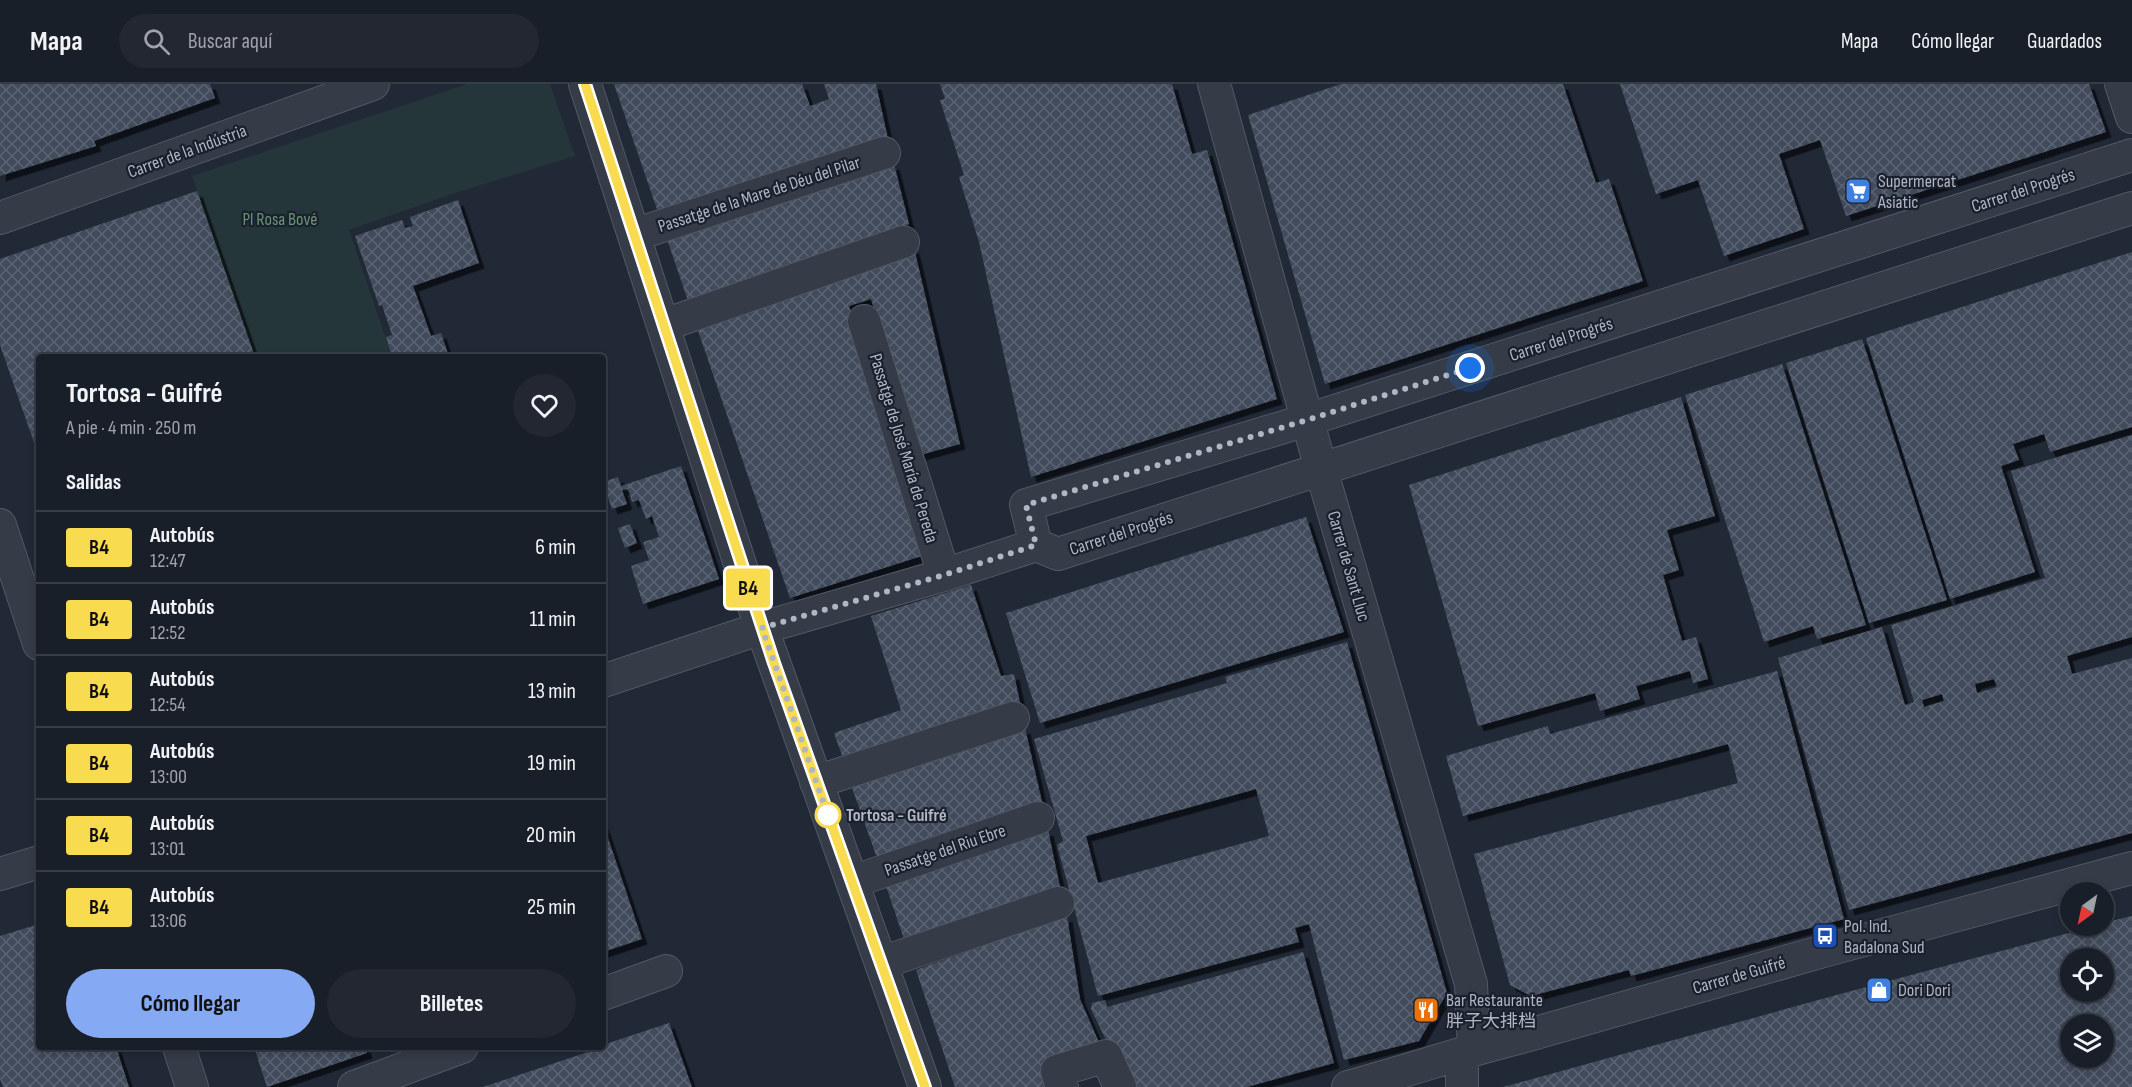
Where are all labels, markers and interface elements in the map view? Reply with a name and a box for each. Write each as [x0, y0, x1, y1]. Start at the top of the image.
search box [119, 14, 539, 68]
text: Mapa [30, 25, 83, 58]
icon: search [140, 25, 173, 58]
text: Buscar aquí [188, 28, 272, 55]
text: Mapa [1841, 29, 1878, 54]
text: Cómo llegar [1911, 29, 1994, 54]
text: Guardados [2027, 29, 2102, 54]
street label: Carrer de la Indústria [125, 120, 250, 183]
street label: Passatge de la Mare de Déu del Pilar [655, 152, 863, 237]
street label: Carrer del Progrés [1969, 164, 2077, 217]
place label: Supermercat Asiatic [1877, 171, 1957, 213]
supermarket icon: Supermercat Asiatic [1843, 176, 1873, 206]
park label: Pl Rosa Bové [243, 209, 317, 230]
street label: Carrer del Progrés [1507, 313, 1615, 366]
street label: Passatge de José María de Pereda [865, 351, 942, 545]
your location [1455, 353, 1485, 383]
button: heart [513, 374, 576, 437]
text: Tortosa - Guifré [66, 377, 222, 410]
text: A pie · 4 min · 250 m [66, 416, 196, 440]
text: Salidas [66, 469, 121, 496]
street label: Carrer del Progrés [1067, 507, 1175, 560]
street label: Carrer de Sant Lluc [1323, 509, 1374, 624]
text: Autobús [150, 522, 214, 549]
text: 6 min [535, 534, 576, 561]
text: B4 [89, 535, 109, 560]
text: 12:47 [150, 549, 185, 573]
line badge: B4 [721, 568, 775, 608]
text: B4 [738, 576, 758, 601]
text: Autobús [150, 594, 214, 621]
text: 11 min [529, 606, 576, 633]
text: B4 [89, 607, 109, 632]
text: 12:52 [150, 621, 186, 645]
text: Autobús [150, 666, 214, 693]
text: 13 min [528, 678, 576, 705]
text: B4 [89, 679, 109, 704]
text: 12:54 [150, 693, 186, 717]
text: Autobús [150, 738, 214, 765]
text: 19 min [527, 750, 576, 777]
text: B4 [89, 751, 109, 776]
text: 13:00 [150, 765, 187, 789]
marker: Tortosa - Guifré [815, 802, 841, 828]
place label: Tortosa - Guifré [846, 805, 947, 826]
text: Autobús [150, 810, 214, 837]
street label: Passatge del Riu Ebre [882, 820, 1008, 881]
text: 20 min [526, 822, 576, 849]
text: B4 [89, 823, 109, 848]
text: 13:01 [150, 837, 185, 861]
text: Autobús [150, 882, 214, 909]
north arrow [2060, 882, 2114, 936]
map controls [2060, 882, 2114, 1068]
text: 25 min [527, 894, 576, 921]
text: B4 [89, 895, 109, 920]
text: 13:06 [150, 909, 187, 933]
place label: Pol. Ind. Badalona Sud [1844, 916, 1924, 958]
bus stop icon: Pol. Ind. Badalona Sud [1810, 921, 1840, 951]
button: locate [2060, 948, 2114, 1002]
street label: Carrer de Guifré [1690, 952, 1788, 999]
button: Cómo llegar [66, 969, 315, 1038]
button: Billetes [327, 969, 576, 1038]
shop icon: Dori Dori [1864, 975, 1894, 1005]
place label: Dori Dori [1898, 980, 1951, 1001]
place label: Bar Restaurante 胖子大排档 [1446, 990, 1543, 1032]
restaurant icon: Bar Restaurante 胖子大排档 [1411, 995, 1441, 1025]
button: layers [2060, 1014, 2114, 1068]

